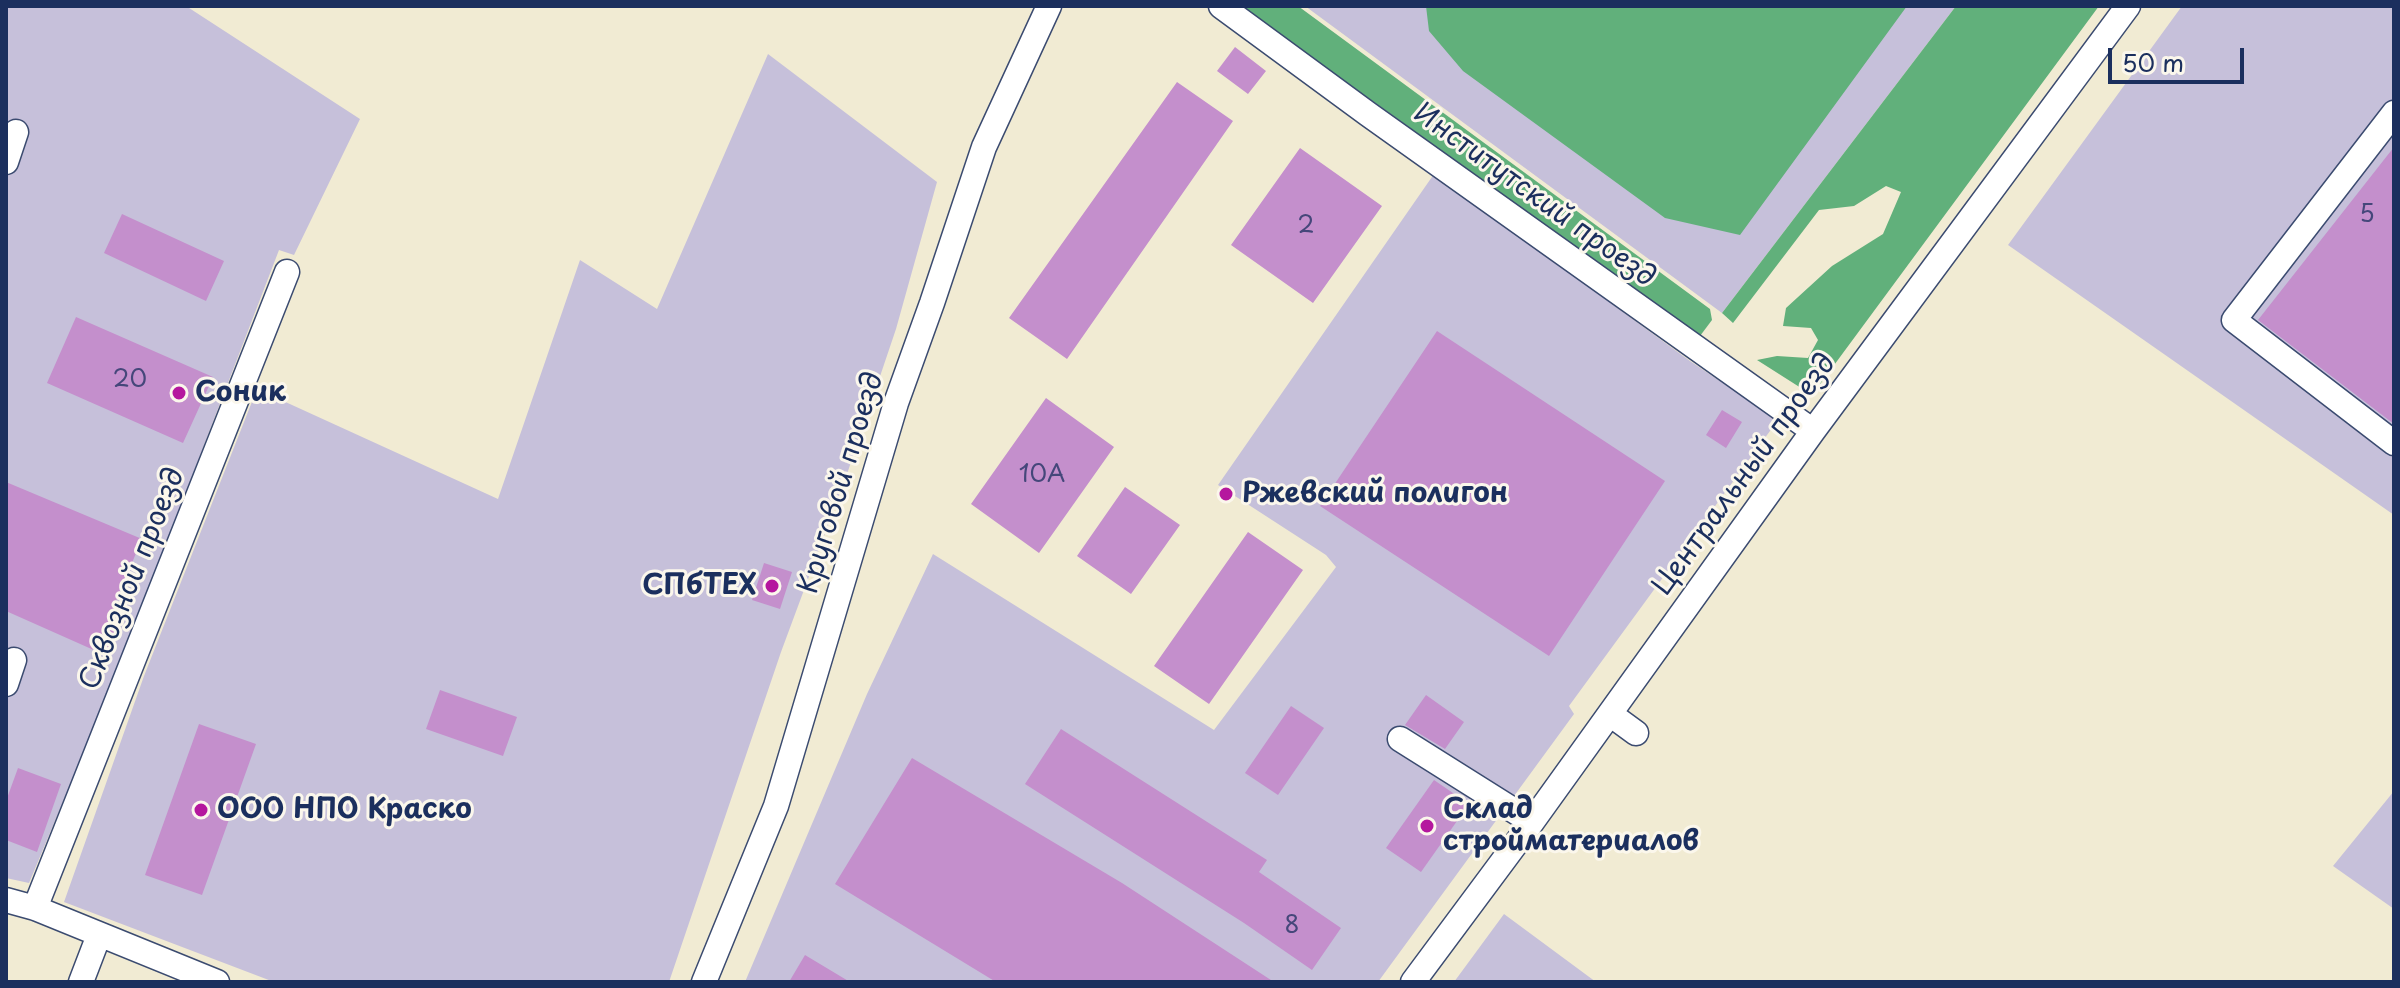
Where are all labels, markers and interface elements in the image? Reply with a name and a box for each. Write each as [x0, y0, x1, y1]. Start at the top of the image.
scale bar [2112, 32, 2248, 82]
text: 50 m [2122, 44, 2184, 80]
street label: Институтский проезд [1406, 97, 1662, 295]
house number: 5 [2359, 201, 2375, 229]
house number: 2 [1298, 212, 1314, 240]
street label: Центральный проезд [1646, 348, 1844, 602]
house number: 20 [113, 366, 147, 394]
street label: Круговой проезд [792, 368, 892, 598]
place label: Соник [195, 376, 286, 410]
marker: Соник [170, 384, 188, 402]
house number: 10А [1019, 461, 1065, 489]
street label: Сквозной проезд [73, 463, 193, 695]
place label: Ржевский полигон [1242, 477, 1508, 511]
marker: Ржевский полигон [1217, 485, 1235, 503]
place label: СПбТЕХ [642, 569, 756, 603]
marker: СПбТЕХ [763, 577, 781, 595]
place label: ООО НПО Краско [217, 793, 472, 827]
place label: Склад стройматериалов [1443, 793, 1699, 859]
marker: ООО НПО Краско [192, 801, 210, 819]
marker: Склад стройматериалов [1418, 817, 1436, 835]
house number: 8 [1285, 912, 1299, 940]

